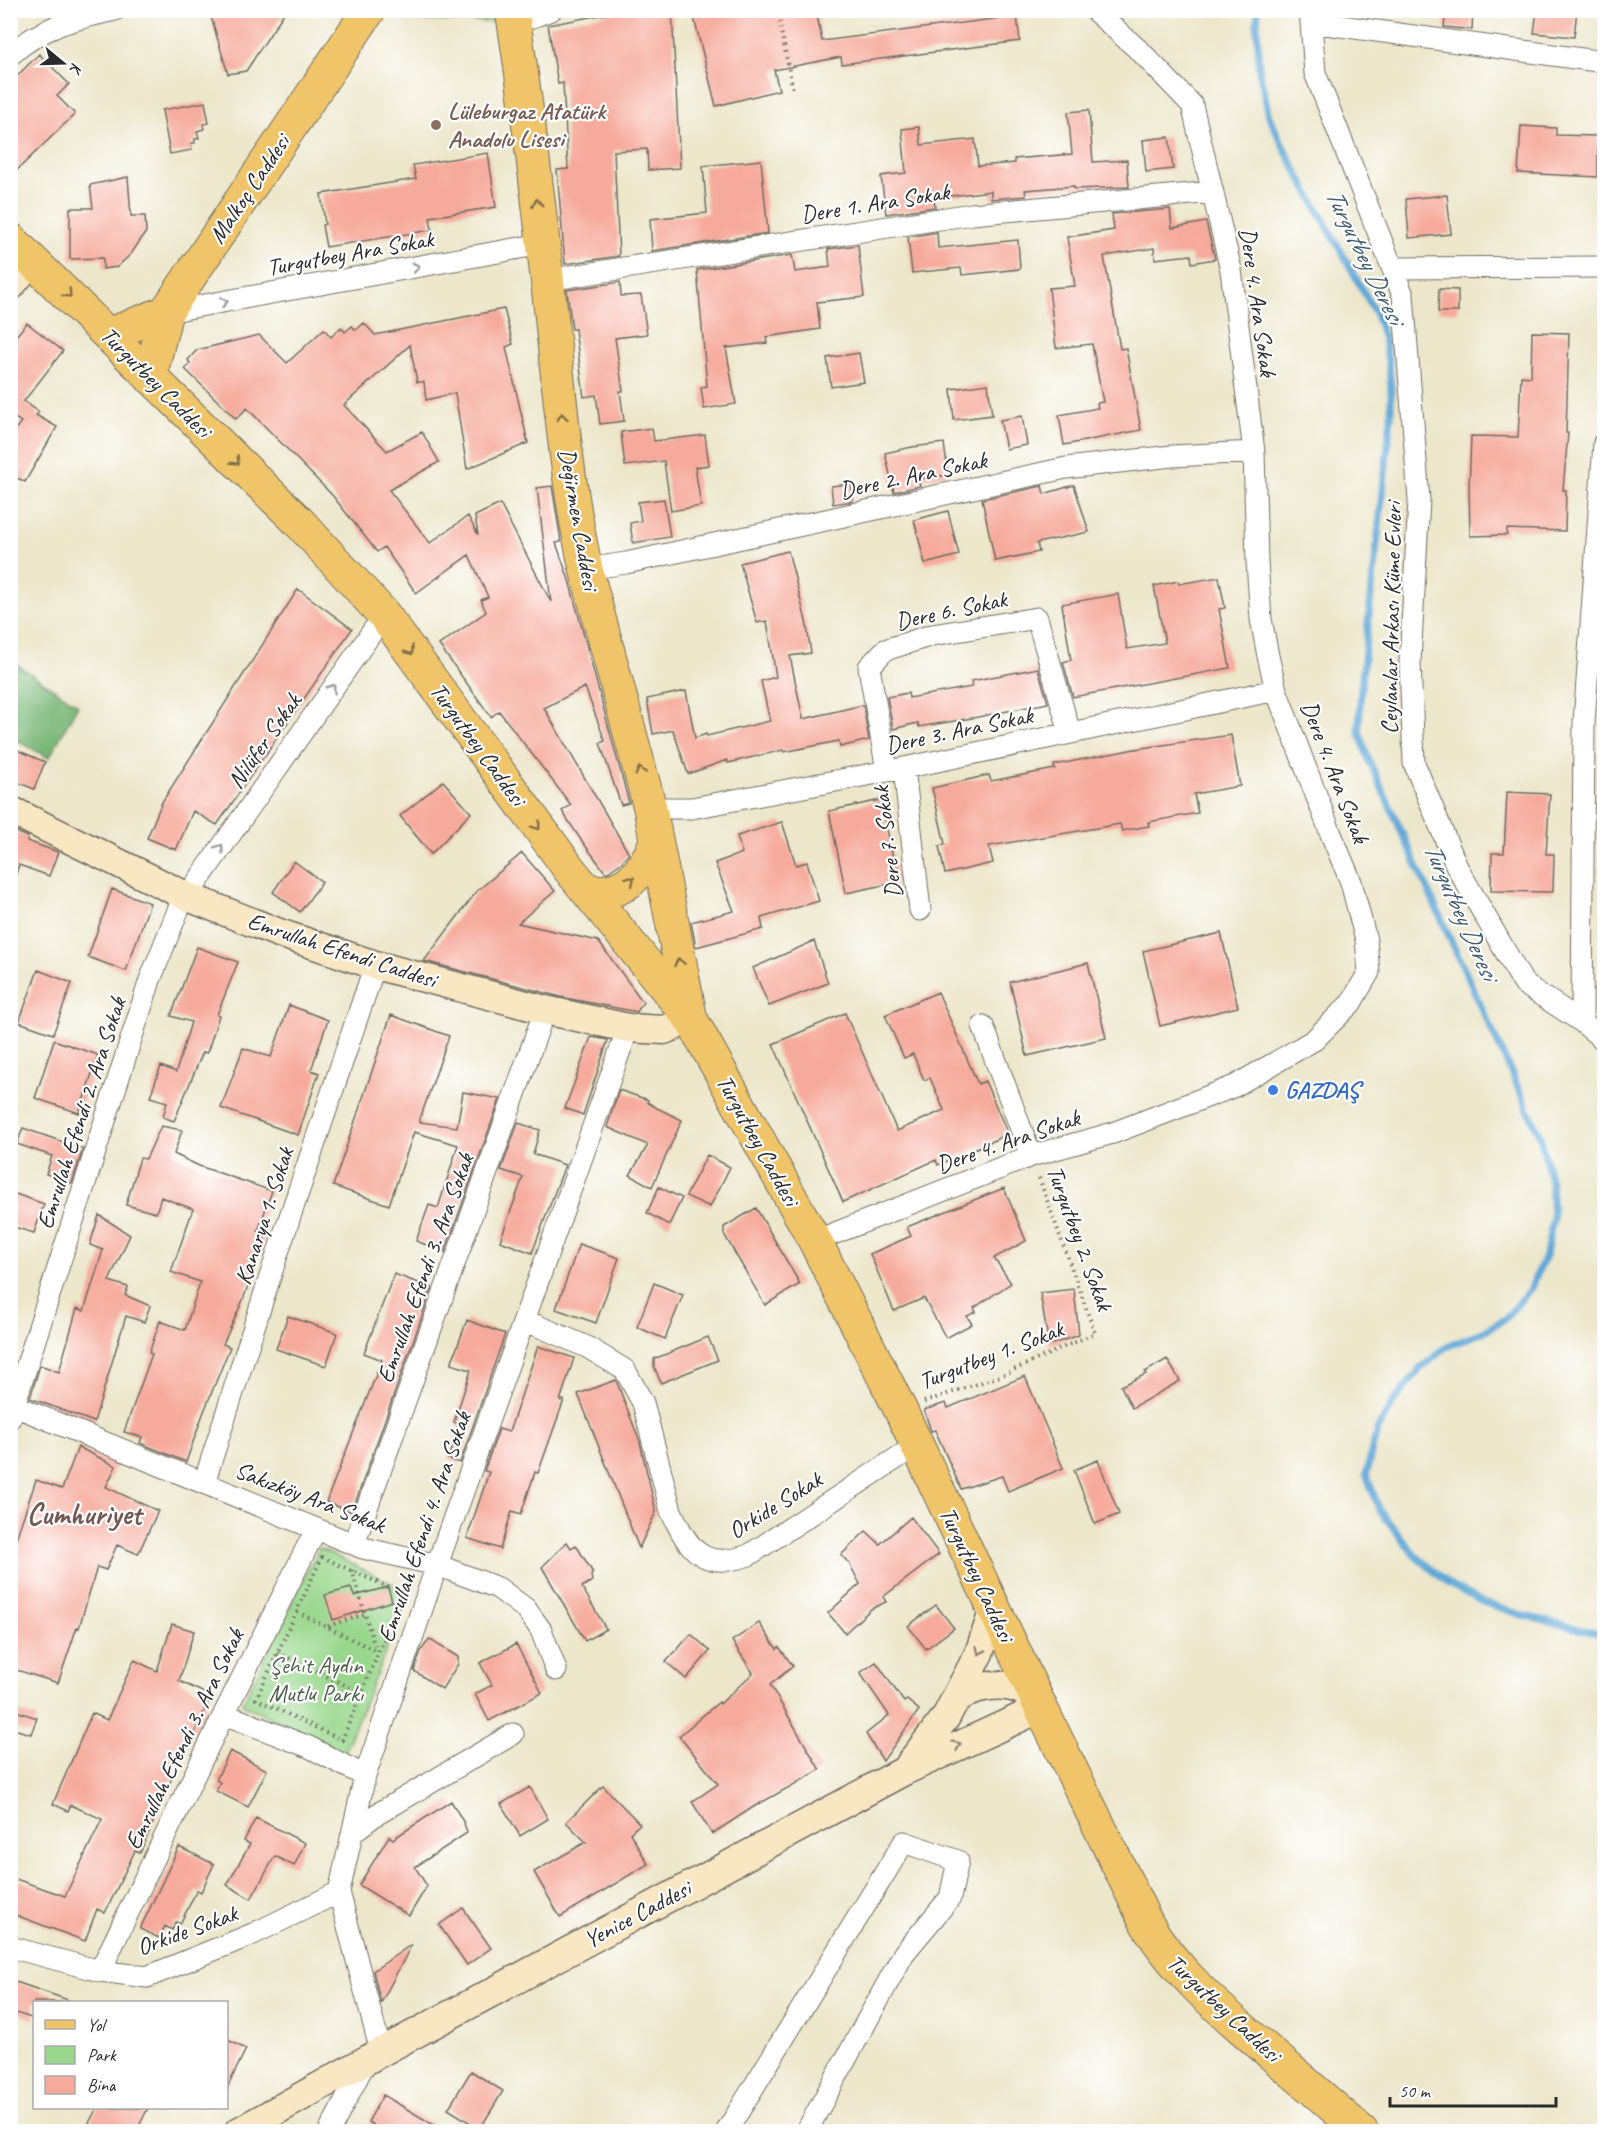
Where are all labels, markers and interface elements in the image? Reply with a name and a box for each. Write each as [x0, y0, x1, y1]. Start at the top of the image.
north arrow [33, 33, 93, 93]
text: K [64, 60, 87, 78]
place label: Lüleburgaz Atatürk Anadolu Lisesi [448, 96, 607, 154]
marker: Lüleburgaz Atatürk Anadolu Lisesi [429, 118, 443, 132]
street label: Malkoç Caddesi [202, 126, 298, 249]
street label: Dere 1. Ara Sokak [799, 176, 953, 230]
water label: Turgutbey Deresi [1318, 183, 1415, 334]
one-way arrow [531, 198, 544, 207]
street label: Turgutbey Ara Sokak [264, 223, 438, 282]
street label: Dere 4. Ara Sokak [1233, 226, 1284, 380]
one-way arrow [410, 261, 420, 274]
one-way arrow [60, 287, 71, 298]
one-way arrow [218, 296, 228, 309]
street label: Turgutbey Caddesi [94, 320, 220, 446]
one-way arrow [556, 413, 569, 422]
street label: Dere 2. Ara Sokak [837, 444, 991, 505]
street label: Değirmen Caddesi [552, 446, 607, 595]
one-way arrow [230, 454, 240, 465]
street label: Ceylanlar Arkası Küme Evleri [1374, 498, 1408, 734]
street label: Dere 6. Sokak [893, 583, 1011, 636]
one-way arrow [403, 644, 414, 655]
street label: Turgutbey Caddesi [423, 676, 535, 814]
one-way arrow [325, 684, 336, 695]
street label: Nilüfer Sokak [220, 686, 309, 794]
street label: Dere 4. Ara Sokak [1294, 697, 1377, 849]
street label: Dere 3. Ara Sokak [883, 699, 1037, 760]
one-way arrow [635, 766, 648, 776]
street label: Dere 7. Sokak [865, 782, 909, 900]
one-way arrow [530, 819, 541, 830]
water label: Turgutbey Deresi [1416, 838, 1508, 990]
one-way arrow [213, 843, 224, 854]
one-way arrow [624, 876, 635, 887]
street label: Emrullah Efendi Caddesi [244, 905, 442, 995]
one-way arrow [673, 957, 686, 967]
street label: Emrullah Efendi 2. Ara Sokak [29, 991, 133, 1233]
street label: Turgutbey Caddesi [710, 1069, 808, 1214]
place label: GAZDAŞ [1285, 1075, 1364, 1105]
marker: GAZDAŞ [1266, 1083, 1280, 1097]
street label: Dere 4. Ara Sokak [932, 1102, 1086, 1180]
street label: Kanarya 1. Sokak [228, 1141, 301, 1289]
street label: Emrullah Efendi 3. Ara Sokak [370, 1147, 481, 1387]
street label: Turgutbey 2. Sokak [1040, 1161, 1121, 1317]
street label: Turgutbey 1. Sokak [915, 1313, 1070, 1396]
street label: Emrullah Efendi 4. Ara Sokak [370, 1406, 478, 1646]
street label: Sakızköy Ara Sokak [231, 1455, 391, 1540]
street label: Orkide Sokak [723, 1463, 829, 1546]
district label: Cumhuriyet [27, 1495, 144, 1533]
street label: Turgutbey Caddesi [933, 1502, 1023, 1649]
street label: Emrullah Efendi 3. Ara Sokak [118, 1622, 251, 1854]
one-way arrow [975, 1645, 987, 1656]
park label: Şehit Aydın Mutlu Parkı [269, 1650, 365, 1708]
one-way arrow [950, 1741, 961, 1753]
street label: Yenice Caddesi [578, 1872, 699, 1955]
street label: Orkide Sokak [133, 1897, 244, 1962]
street label: Turgutbey Caddesi [1161, 1948, 1290, 2071]
legend [33, 2001, 228, 2109]
text: Yol [87, 2014, 107, 2036]
text: Park [87, 2044, 117, 2066]
scale bar [1390, 2070, 1556, 2108]
text: Bina [87, 2074, 117, 2096]
text: 50 m [1399, 2080, 1432, 2102]

